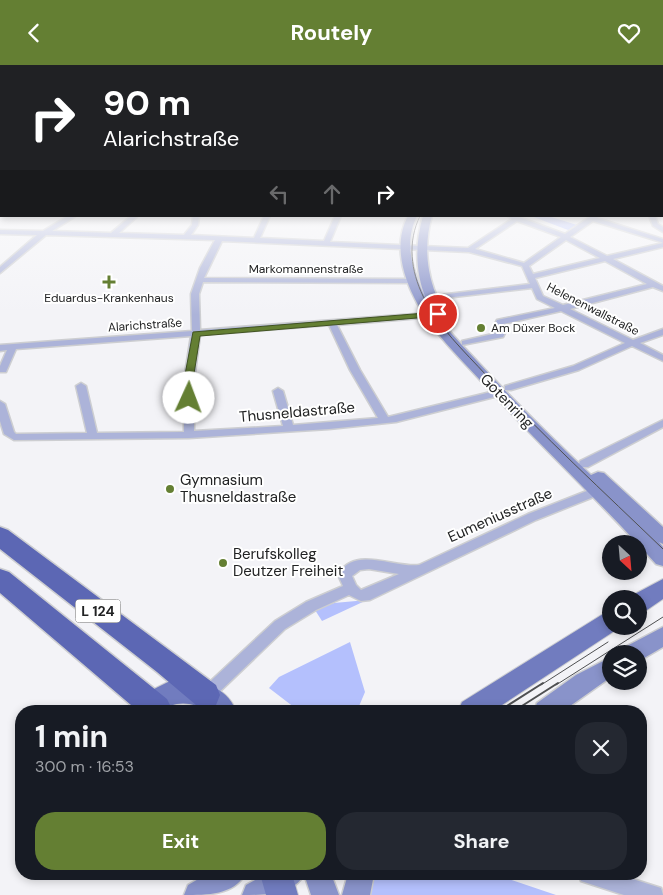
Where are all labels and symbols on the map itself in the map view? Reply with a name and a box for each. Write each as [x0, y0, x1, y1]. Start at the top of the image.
street label: Markomannenstraße [249, 261, 363, 277]
marker: Eduardus-Krankenhaus [102, 275, 116, 289]
street label: Helenenwallstraße [544, 279, 642, 339]
place label: Eduardus-Krankenhaus [44, 290, 174, 306]
pin [417, 293, 459, 335]
street label: Alarichstraße [107, 314, 183, 336]
place label: Am Düxer Bock [491, 320, 575, 336]
marker: Am Düxer Bock [475, 322, 487, 334]
street label: Gotenring [476, 369, 538, 433]
position arrow [162, 371, 214, 423]
street label: Thusneldastraße [238, 397, 356, 427]
place label: Gymnasium Thusneldastraße [180, 470, 296, 507]
marker: Gymnasium Thusneldastraße [164, 483, 176, 495]
street label: Eumeniusstraße [445, 483, 555, 547]
north arrow [602, 535, 648, 580]
place label: Berufskolleg Deutzer Freiheit [233, 544, 343, 581]
marker: Berufskolleg Deutzer Freiheit [217, 557, 229, 569]
road number: L 124 [76, 599, 120, 623]

